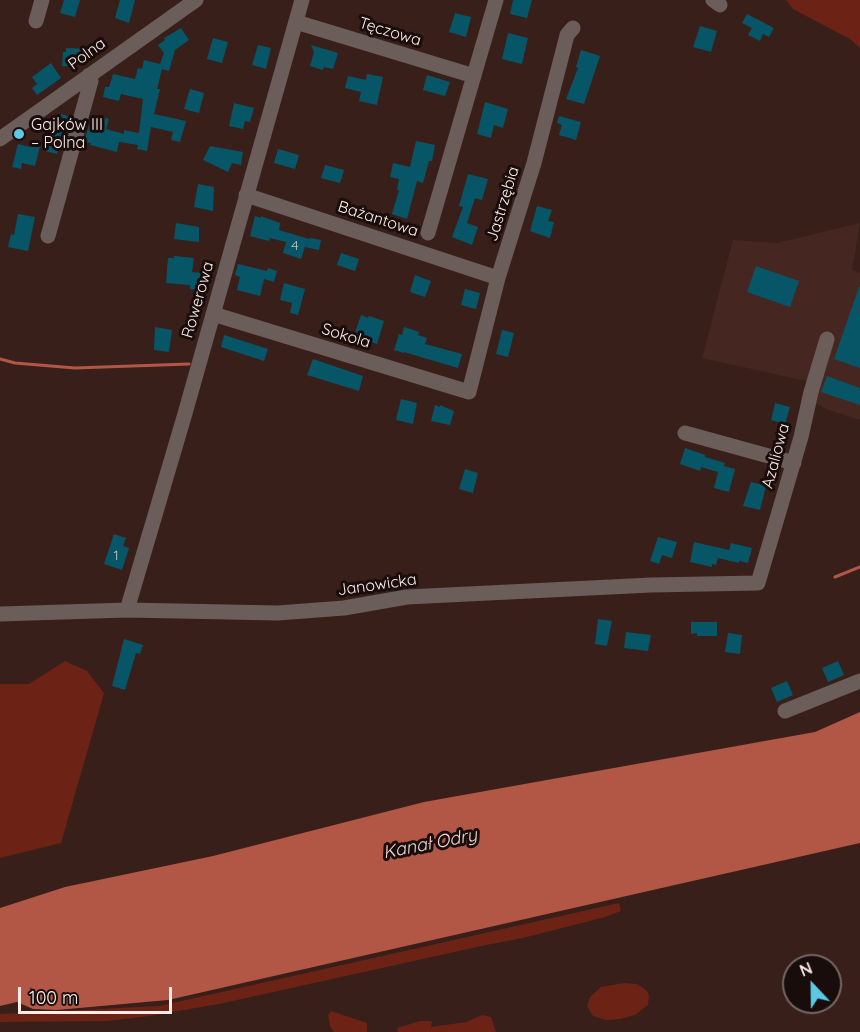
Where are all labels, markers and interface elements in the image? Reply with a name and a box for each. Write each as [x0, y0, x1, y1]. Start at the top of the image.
street label: Tęczowa [357, 13, 423, 51]
street label: Polna [65, 34, 109, 74]
place label: Gajków III – Polna [31, 115, 103, 153]
marker: Gajków III – Polna [12, 127, 26, 141]
street label: Jastrzębia [483, 164, 523, 244]
street label: Bażantowa [335, 197, 421, 241]
house number: 4 [291, 238, 299, 254]
street label: Rowerowa [178, 260, 218, 340]
street label: Sokola [319, 320, 373, 352]
street label: Azaliowa [758, 422, 794, 490]
house number: 1 [113, 548, 119, 564]
street label: Janowicka [336, 570, 418, 600]
water label: Kanał Odry [381, 824, 479, 864]
north arrow [782, 954, 842, 1014]
text: N [797, 958, 815, 981]
scale bar [21, 975, 176, 1013]
text: 100 m [29, 986, 78, 1009]

